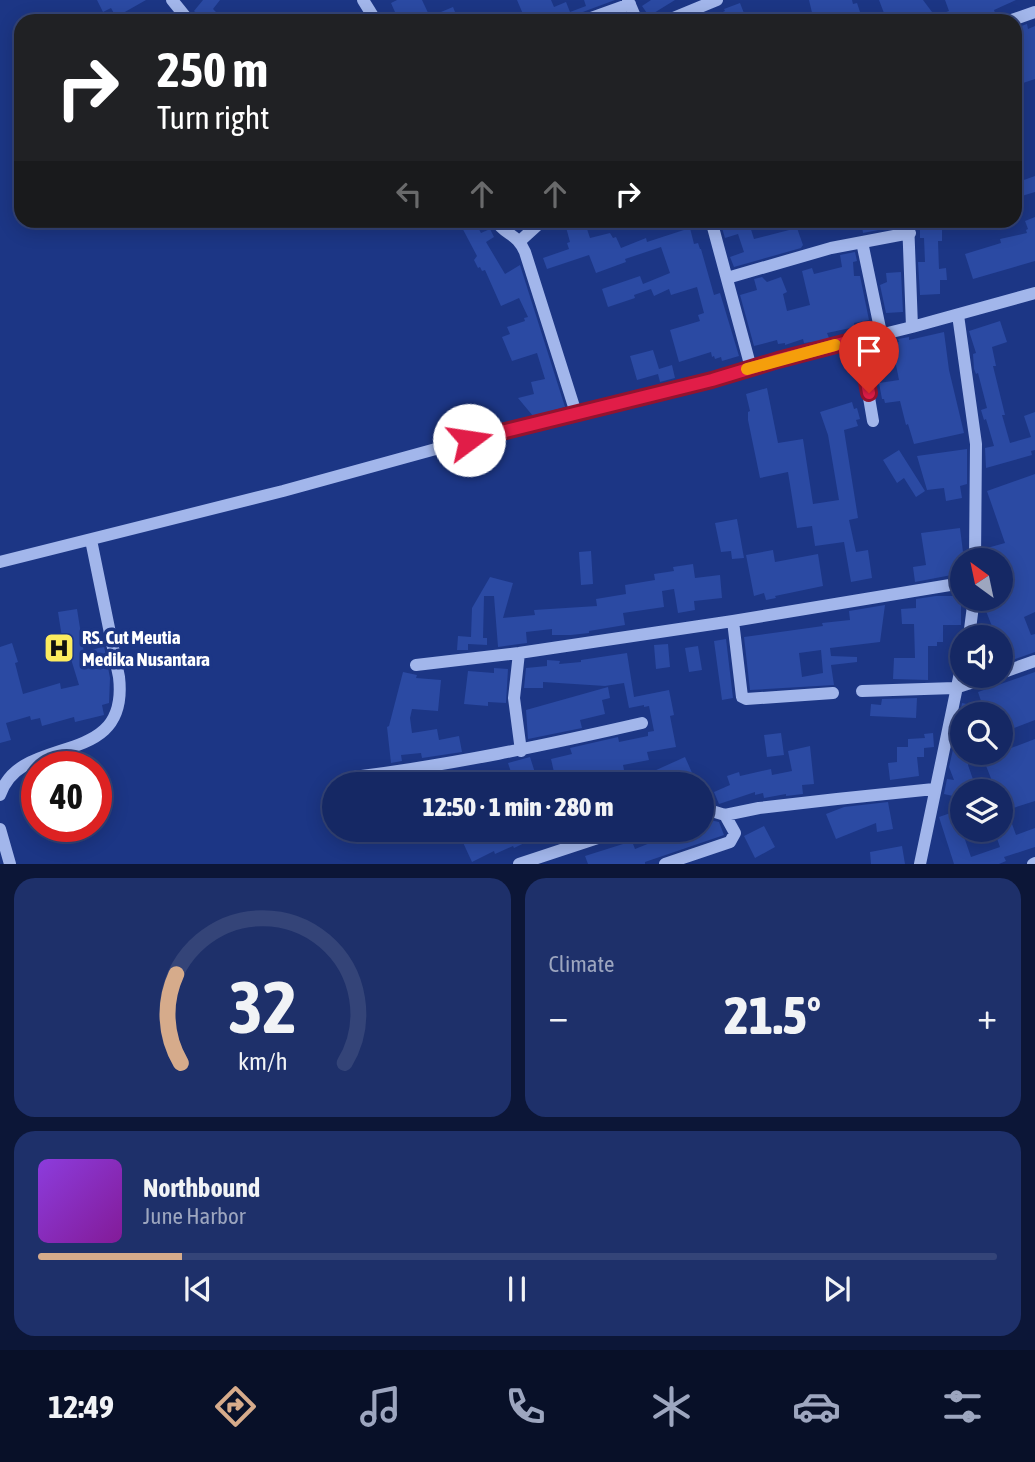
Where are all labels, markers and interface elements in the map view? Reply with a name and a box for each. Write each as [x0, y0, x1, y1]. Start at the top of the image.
text: 250 m [157, 41, 268, 97]
icon: right [42, 42, 133, 133]
text: Turn right [157, 99, 270, 136]
icon: left [390, 175, 428, 213]
icon: ahead [463, 175, 501, 213]
icon: ahead [536, 175, 574, 213]
icon: right [609, 175, 647, 213]
pin [839, 321, 899, 393]
icon: arrive [850, 332, 888, 370]
position arrow [432, 403, 506, 477]
north arrow [950, 548, 1013, 611]
map controls [950, 548, 1013, 842]
button: sound [950, 625, 1013, 688]
place label: RS. Cut Meutia Medika Nusantara [82, 626, 210, 670]
hospital icon: RS. Cut Meutia Medika Nusantara [42, 631, 76, 665]
button: search [950, 702, 1013, 765]
speed limit sign: 40 [21, 751, 112, 842]
button: layers [950, 779, 1013, 842]
text: 12:50 · 1 min · 280 m [423, 792, 613, 822]
text: Climate [549, 951, 614, 977]
text: 32 [228, 966, 296, 1049]
text: 21.5° [724, 985, 821, 1045]
text: − [549, 994, 568, 1037]
text: + [977, 994, 997, 1037]
text: km/h [237, 1047, 287, 1075]
text: Northbound [143, 1173, 260, 1203]
text: June Harbor [143, 1203, 246, 1229]
icon: previous [179, 1270, 217, 1308]
icon: pause [498, 1270, 536, 1308]
icon: next [818, 1270, 856, 1308]
icon: directions [211, 1382, 260, 1431]
icon: music [356, 1382, 405, 1431]
icon: phone [501, 1382, 550, 1431]
icon: climate [647, 1382, 696, 1431]
icon: car [792, 1382, 841, 1431]
icon: filters [938, 1382, 987, 1431]
text: 12:49 [48, 1388, 114, 1425]

